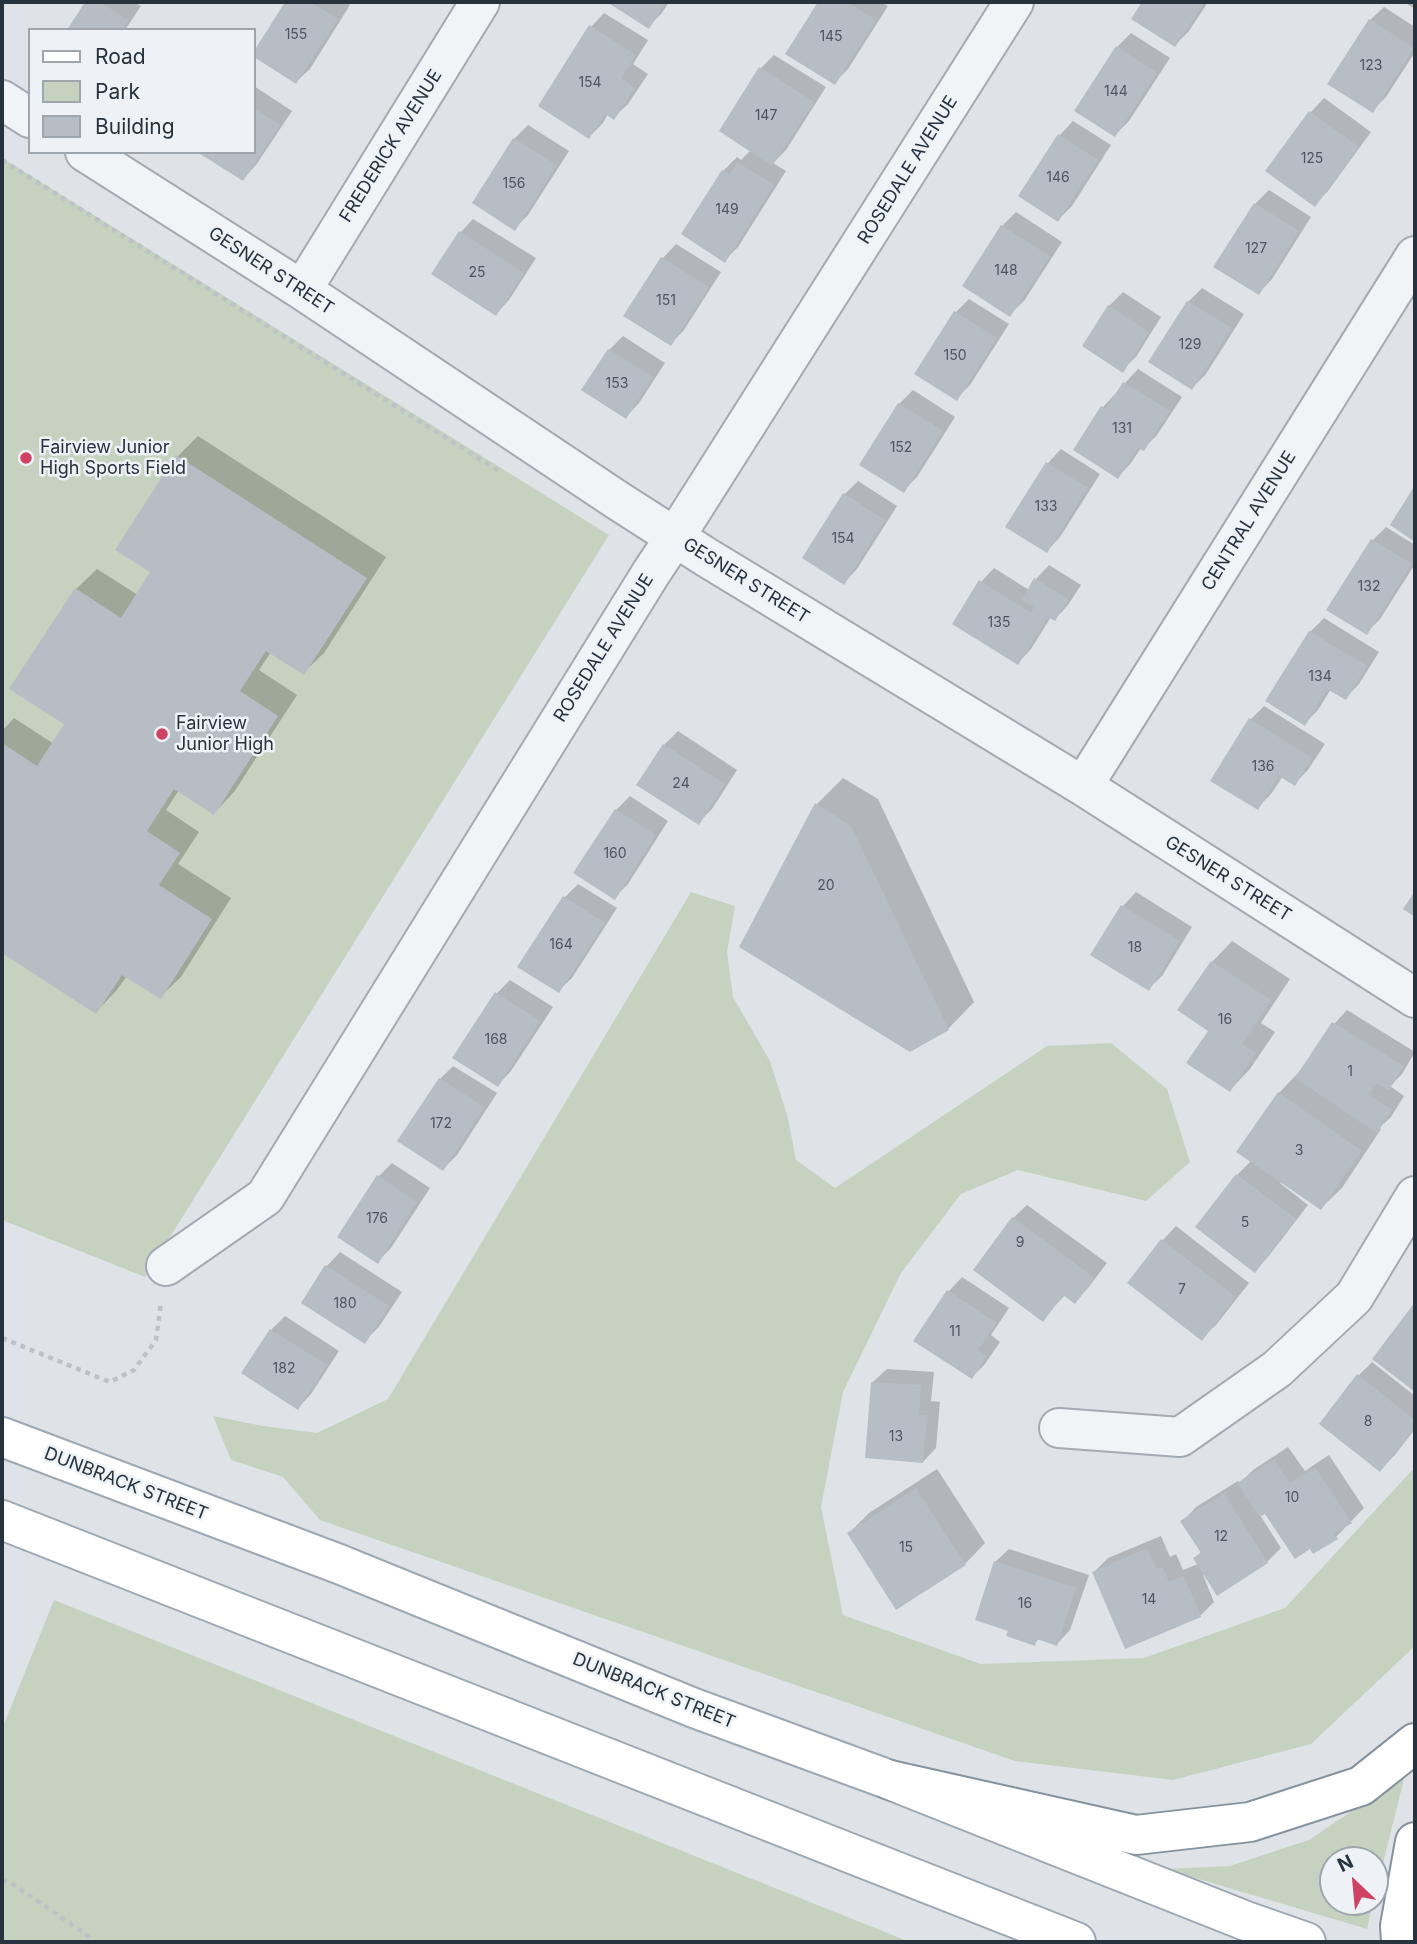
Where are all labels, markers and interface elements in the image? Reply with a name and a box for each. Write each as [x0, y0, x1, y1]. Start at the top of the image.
house number: 155 [285, 27, 307, 43]
legend [28, 28, 256, 154]
house number: 145 [819, 29, 843, 45]
text: Road [95, 44, 146, 69]
house number: 123 [1360, 58, 1382, 74]
street label: FREDERICK AVENUE [335, 66, 447, 226]
house number: 154 [578, 75, 602, 91]
text: Park [95, 79, 140, 104]
house number: 144 [1104, 84, 1128, 100]
street label: ROSEDALE AVENUE [854, 92, 962, 248]
house number: 147 [755, 108, 777, 124]
text: Building [95, 114, 175, 139]
house number: 125 [1301, 151, 1323, 167]
house number: 146 [1046, 170, 1070, 186]
house number: 156 [503, 176, 525, 192]
house number: 149 [715, 202, 739, 218]
street label: GESNER STREET [204, 223, 338, 319]
house number: 127 [1245, 241, 1267, 257]
house number: 148 [994, 263, 1018, 279]
house number: 25 [468, 265, 486, 281]
house number: 151 [656, 293, 676, 309]
house number: 129 [1179, 337, 1201, 353]
house number: 150 [943, 348, 967, 364]
house number: 153 [606, 376, 628, 392]
house number: 131 [1112, 421, 1132, 437]
place label: Fairview Junior High Sports Field [40, 437, 186, 480]
house number: 152 [890, 440, 912, 456]
street label: CENTRAL AVENUE [1197, 447, 1301, 595]
marker: Fairview Junior High Sports Field [18, 450, 34, 466]
house number: 133 [1035, 499, 1057, 515]
house number: 154 [831, 531, 855, 547]
street label: GESNER STREET [679, 533, 813, 629]
street label: ROSEDALE AVENUE [550, 570, 658, 726]
house number: 132 [1358, 579, 1380, 595]
house number: 135 [988, 615, 1010, 631]
house number: 134 [1308, 669, 1332, 685]
place label: Fairview Junior High [176, 713, 274, 756]
marker: Fairview Junior High [154, 726, 170, 742]
house number: 136 [1251, 759, 1275, 775]
house number: 24 [672, 776, 690, 792]
street label: GESNER STREET [1161, 831, 1295, 927]
house number: 160 [603, 846, 627, 862]
house number: 20 [817, 878, 835, 894]
house number: 164 [549, 937, 573, 953]
house number: 18 [1128, 940, 1142, 956]
house number: 16 [1218, 1012, 1232, 1028]
house number: 168 [484, 1032, 508, 1048]
house number: 1 [1347, 1064, 1353, 1080]
house number: 172 [430, 1116, 452, 1132]
house number: 3 [1295, 1143, 1303, 1159]
house number: 176 [366, 1211, 388, 1227]
house number: 5 [1241, 1215, 1249, 1231]
house number: 9 [1016, 1235, 1024, 1251]
house number: 7 [1178, 1282, 1186, 1298]
house number: 180 [333, 1296, 357, 1312]
house number: 11 [949, 1324, 961, 1340]
house number: 182 [273, 1361, 295, 1377]
house number: 8 [1364, 1414, 1372, 1430]
house number: 13 [889, 1429, 903, 1445]
street label: DUNBRACK STREET [41, 1443, 211, 1525]
house number: 10 [1285, 1490, 1299, 1506]
house number: 12 [1214, 1529, 1228, 1545]
house number: 15 [899, 1540, 913, 1556]
house number: 14 [1142, 1592, 1156, 1608]
house number: 16 [1018, 1596, 1032, 1612]
street label: DUNBRACK STREET [570, 1649, 738, 1733]
north arrow [1319, 1846, 1389, 1916]
text: N [1334, 1850, 1357, 1877]

